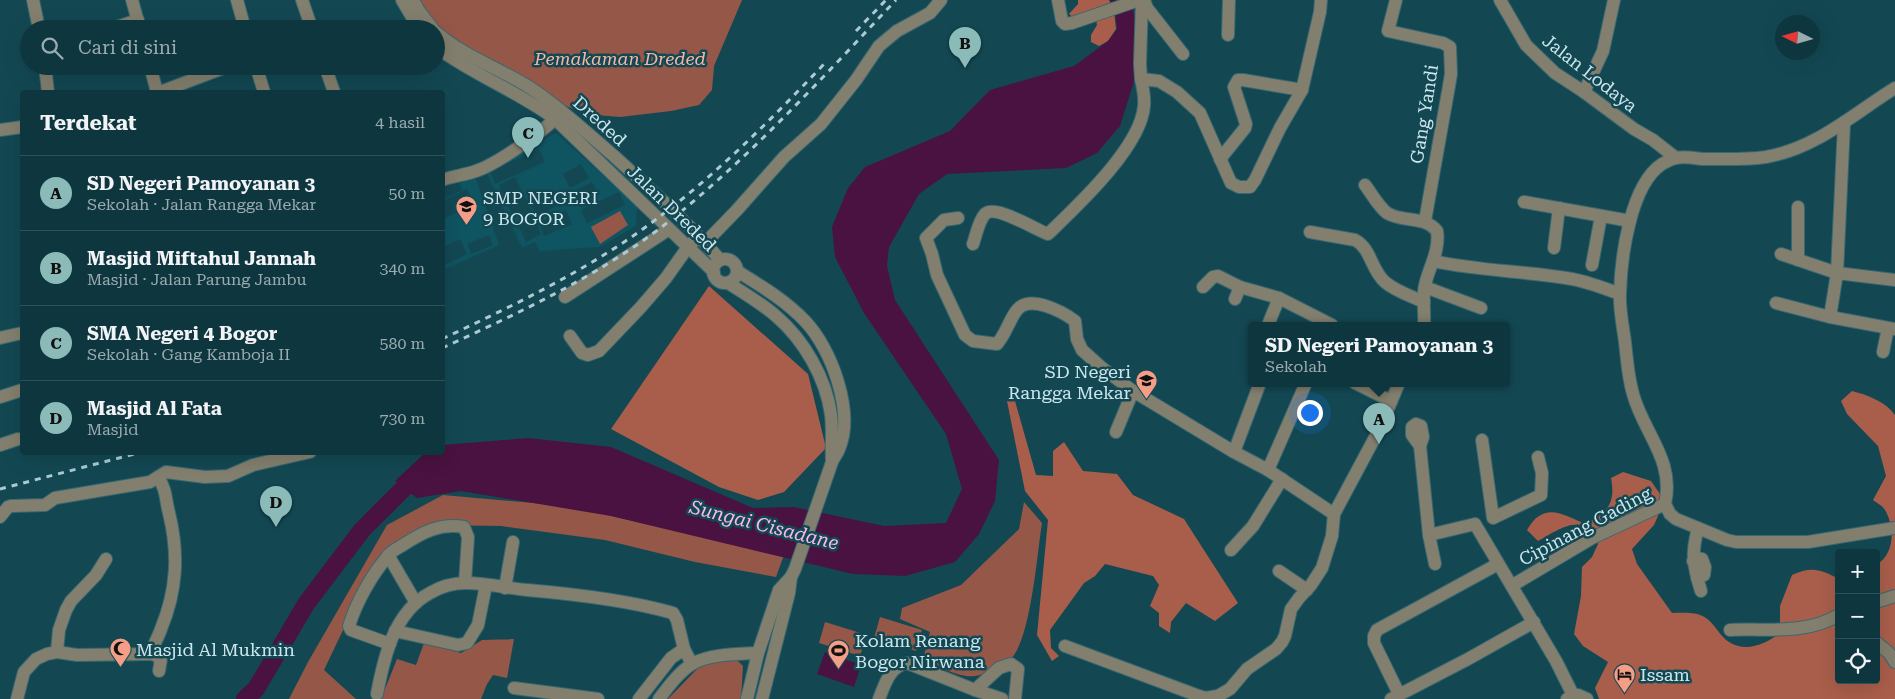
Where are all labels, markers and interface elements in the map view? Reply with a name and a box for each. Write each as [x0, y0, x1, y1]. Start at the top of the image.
north arrow [1775, 15, 1820, 60]
search box [20, 20, 445, 75]
pin: B [949, 27, 981, 68]
street label: Jalan Lodaya [1539, 30, 1642, 117]
icon: search [38, 34, 66, 62]
text: Cari di sini [78, 36, 177, 59]
park label: Pemakaman Dreded [533, 48, 706, 69]
street label: Gang Yandi [1406, 63, 1442, 165]
street label: Dreded [569, 92, 631, 151]
text: Terdekat [40, 111, 137, 135]
text: 4 hasil [375, 113, 425, 132]
pin: C [512, 117, 544, 158]
street label: Jalan Dreded [623, 160, 721, 256]
text: SD Negeri Pamoyanan 3 [87, 172, 315, 195]
text: A [50, 184, 62, 203]
text: 50 m [388, 184, 425, 203]
place label: SMP NEGERI 9 BOGOR [483, 187, 598, 229]
text: Sekolah · Jalan Rangga Mekar [87, 195, 316, 214]
school or university icon: SMP NEGERI 9 BOGOR [455, 195, 479, 226]
text: Masjid Miftahul Jannah [87, 247, 316, 270]
text: B [50, 259, 62, 278]
text: 340 m [379, 259, 425, 278]
text: Masjid · Jalan Parung Jambu [87, 270, 306, 289]
text: SMA Negeri 4 Bogor [87, 322, 277, 345]
popup [1248, 322, 1510, 387]
text: C [50, 334, 62, 353]
text: 580 m [379, 334, 425, 353]
text: SD Negeri Pamoyanan 3 [1265, 334, 1493, 357]
text: Sekolah · Gang Kamboja II [87, 345, 290, 364]
text: Sekolah [1265, 357, 1327, 376]
place label: SD Negeri Rangga Mekar [1008, 361, 1131, 403]
school or university icon: SD Negeri Rangga Mekar [1135, 369, 1159, 400]
text: Masjid Al Fata [87, 397, 222, 420]
your location [1297, 400, 1323, 426]
pin: A [1363, 403, 1395, 444]
text: D [50, 409, 62, 428]
text: 730 m [379, 409, 425, 428]
text: Masjid [87, 420, 139, 439]
street label: Cipinang Gading [1515, 482, 1656, 570]
pin: D [260, 486, 292, 527]
water label: Sungai Cisadane [686, 495, 841, 555]
map controls [1835, 549, 1880, 684]
button: + [1835, 549, 1880, 594]
button: − [1835, 594, 1880, 639]
place label: Kolam Renang Bogor Nirwana [855, 630, 985, 672]
mosque icon: Masjid Al Mukmin [108, 637, 132, 668]
sports icon: Kolam Renang Bogor Nirwana [827, 638, 851, 669]
place label: Masjid Al Mukmin [136, 639, 295, 660]
button: locate [1835, 639, 1880, 684]
hotel icon: Issam [1612, 662, 1636, 693]
place label: Issam [1640, 664, 1690, 685]

